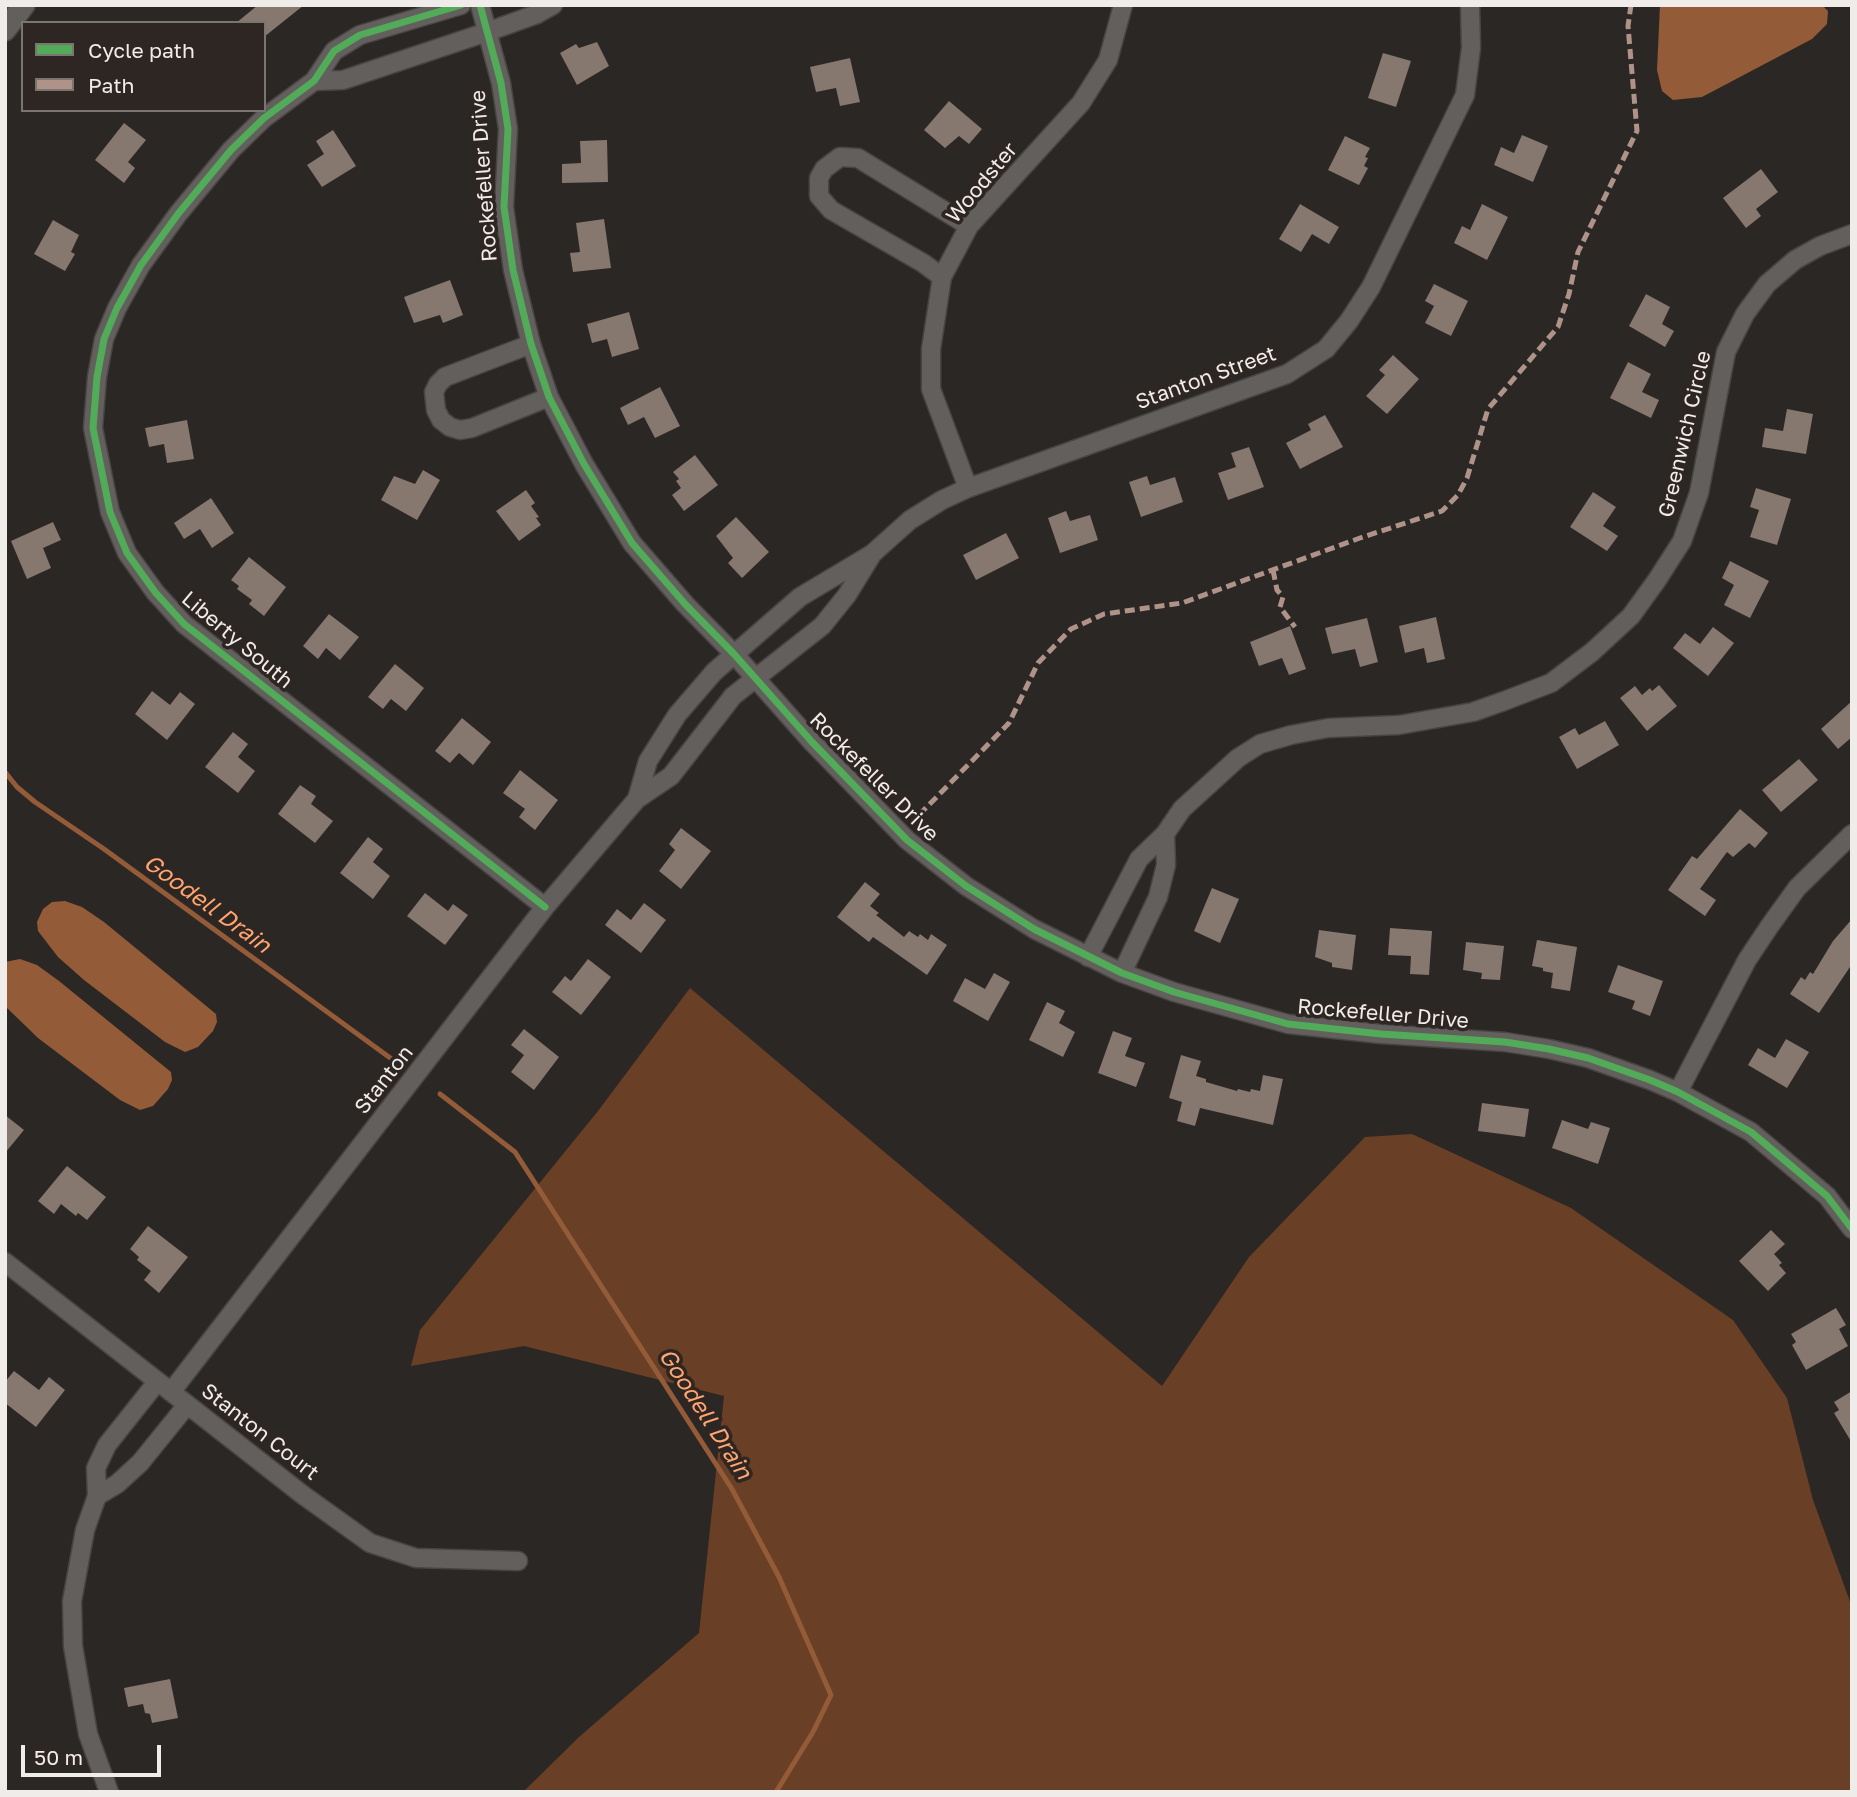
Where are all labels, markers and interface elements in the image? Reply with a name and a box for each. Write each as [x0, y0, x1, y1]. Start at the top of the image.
legend [21, 21, 266, 112]
text: Cycle path [88, 37, 195, 63]
text: Path [88, 72, 135, 98]
street label: Rockefeller Drive [465, 89, 503, 263]
street label: Woodster [941, 138, 1023, 228]
street label: Stanton Street [1132, 341, 1280, 415]
street label: Greenwich Circle [1654, 348, 1716, 520]
street label: Liberty South [176, 586, 298, 694]
street label: Rockefeller Drive [804, 707, 944, 847]
water label: Goodell Drain [138, 849, 276, 959]
street label: Rockefeller Drive [1296, 994, 1470, 1034]
street label: Stanton [349, 1041, 419, 1119]
water label: Goodell Drain [653, 1344, 757, 1484]
street label: Stanton Court [196, 1378, 324, 1486]
scale bar [24, 1730, 164, 1774]
text: 50 m [34, 1744, 83, 1770]

